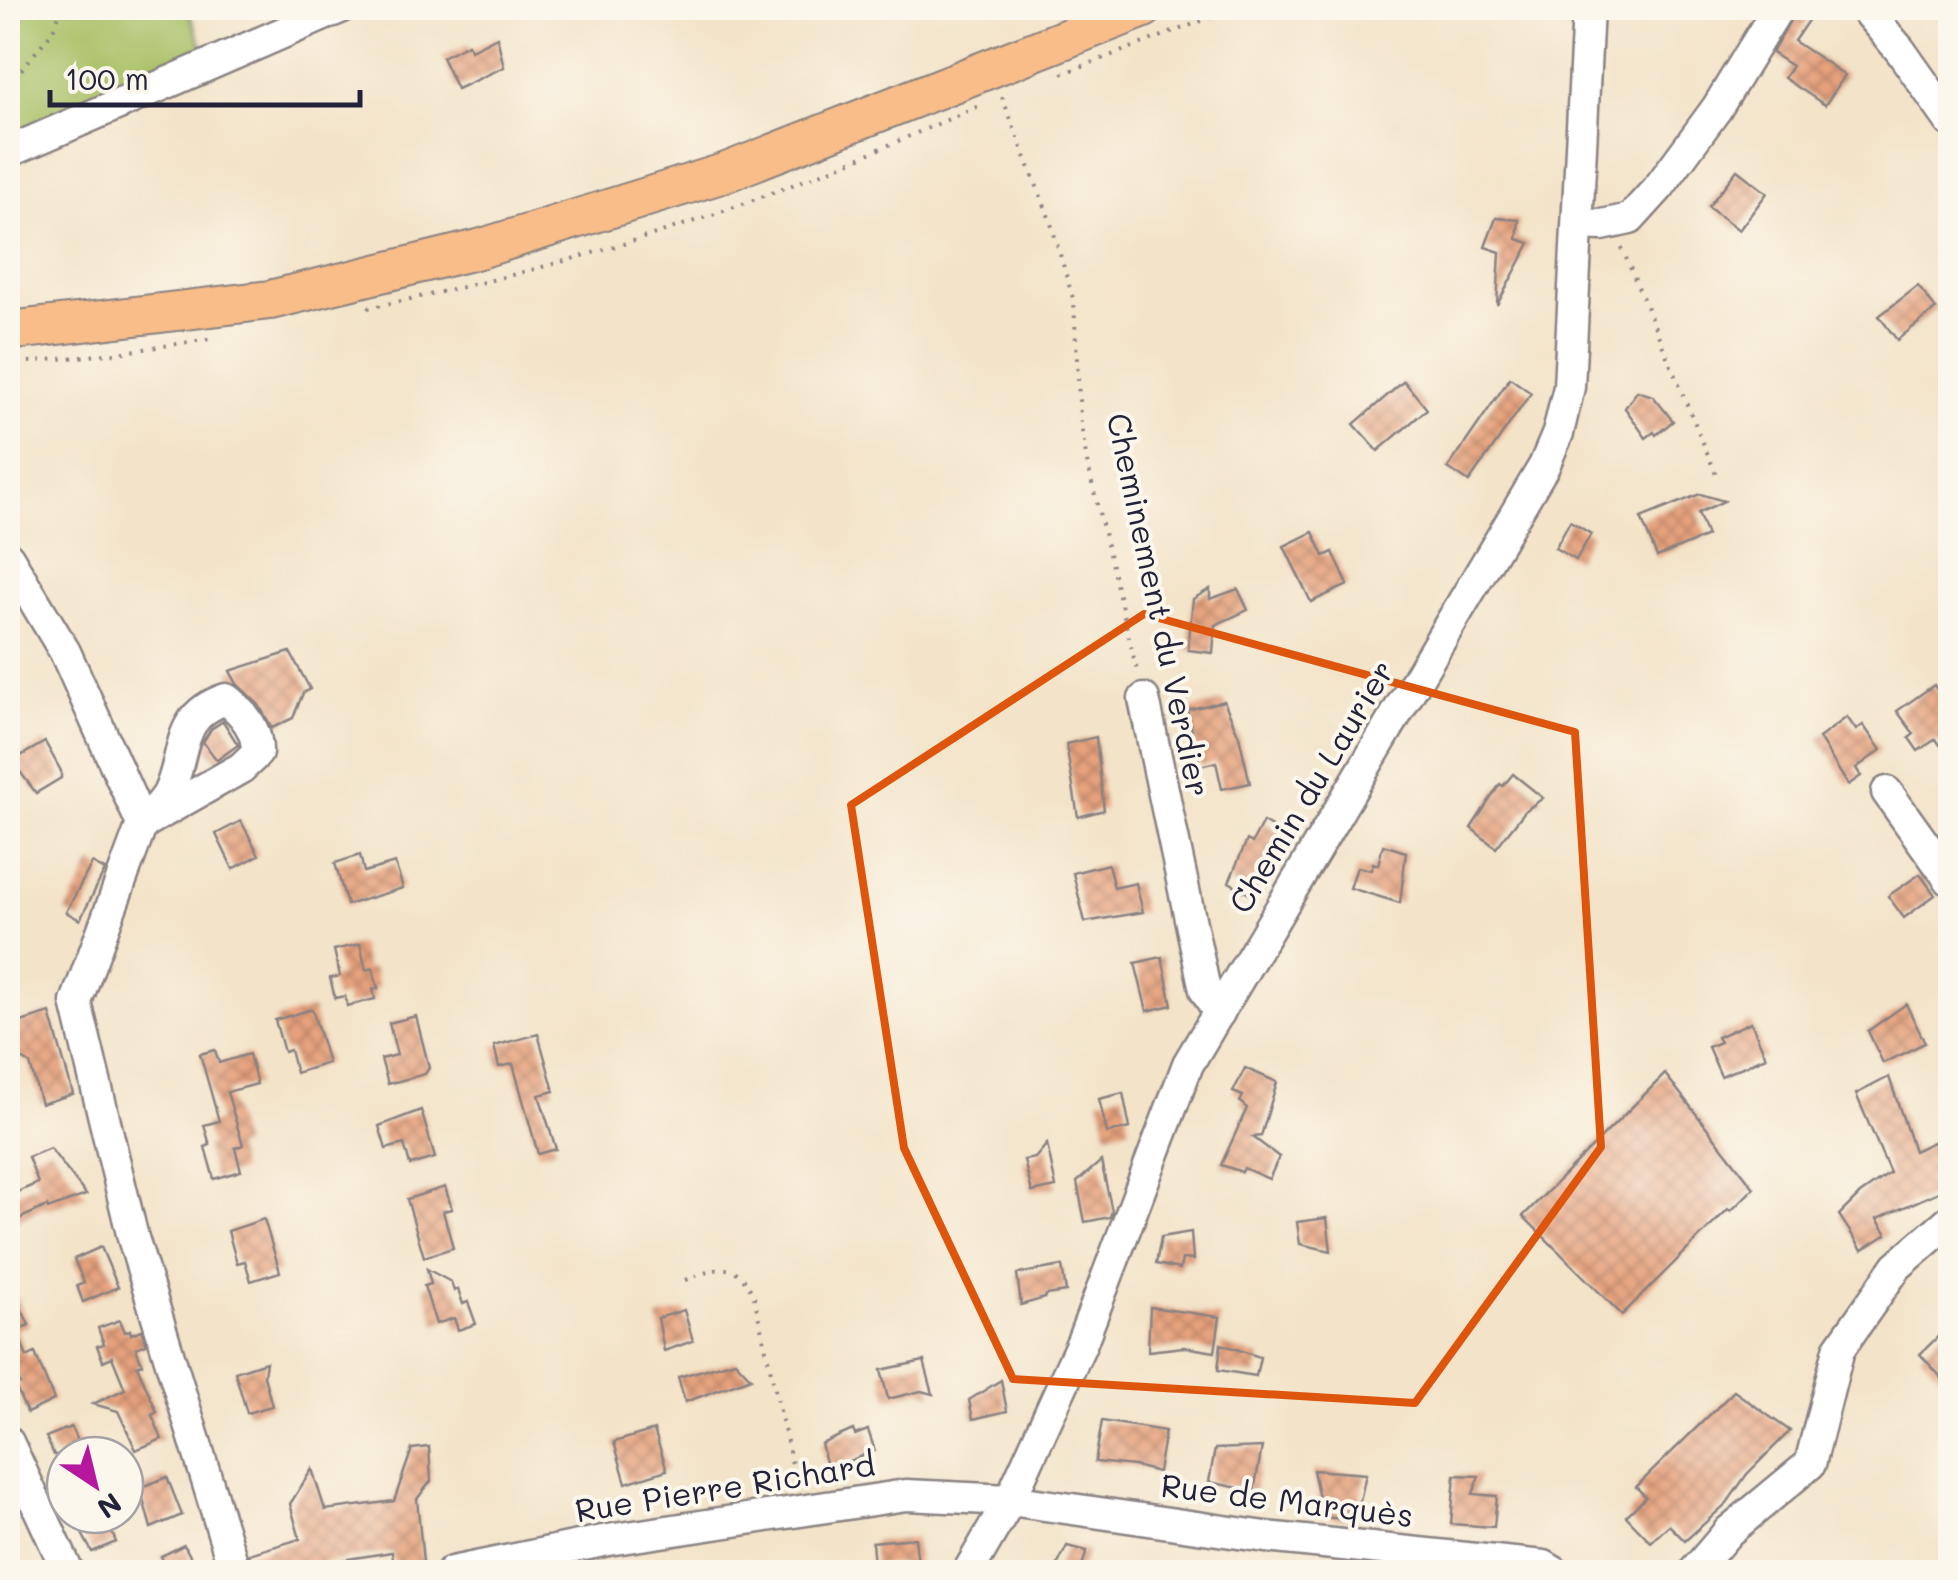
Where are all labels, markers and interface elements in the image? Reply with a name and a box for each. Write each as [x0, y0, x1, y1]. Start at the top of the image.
scale bar [50, 45, 360, 107]
text: 100 m [65, 58, 149, 98]
street label: Cheminement du Verdier [1099, 409, 1221, 800]
street label: Chemin du Laurier [1218, 652, 1402, 920]
north arrow [45, 1435, 145, 1535]
street label: Rue Pierre Richard [572, 1442, 878, 1530]
street label: Rue de Marquès [1159, 1463, 1416, 1535]
text: N [91, 1485, 129, 1527]

